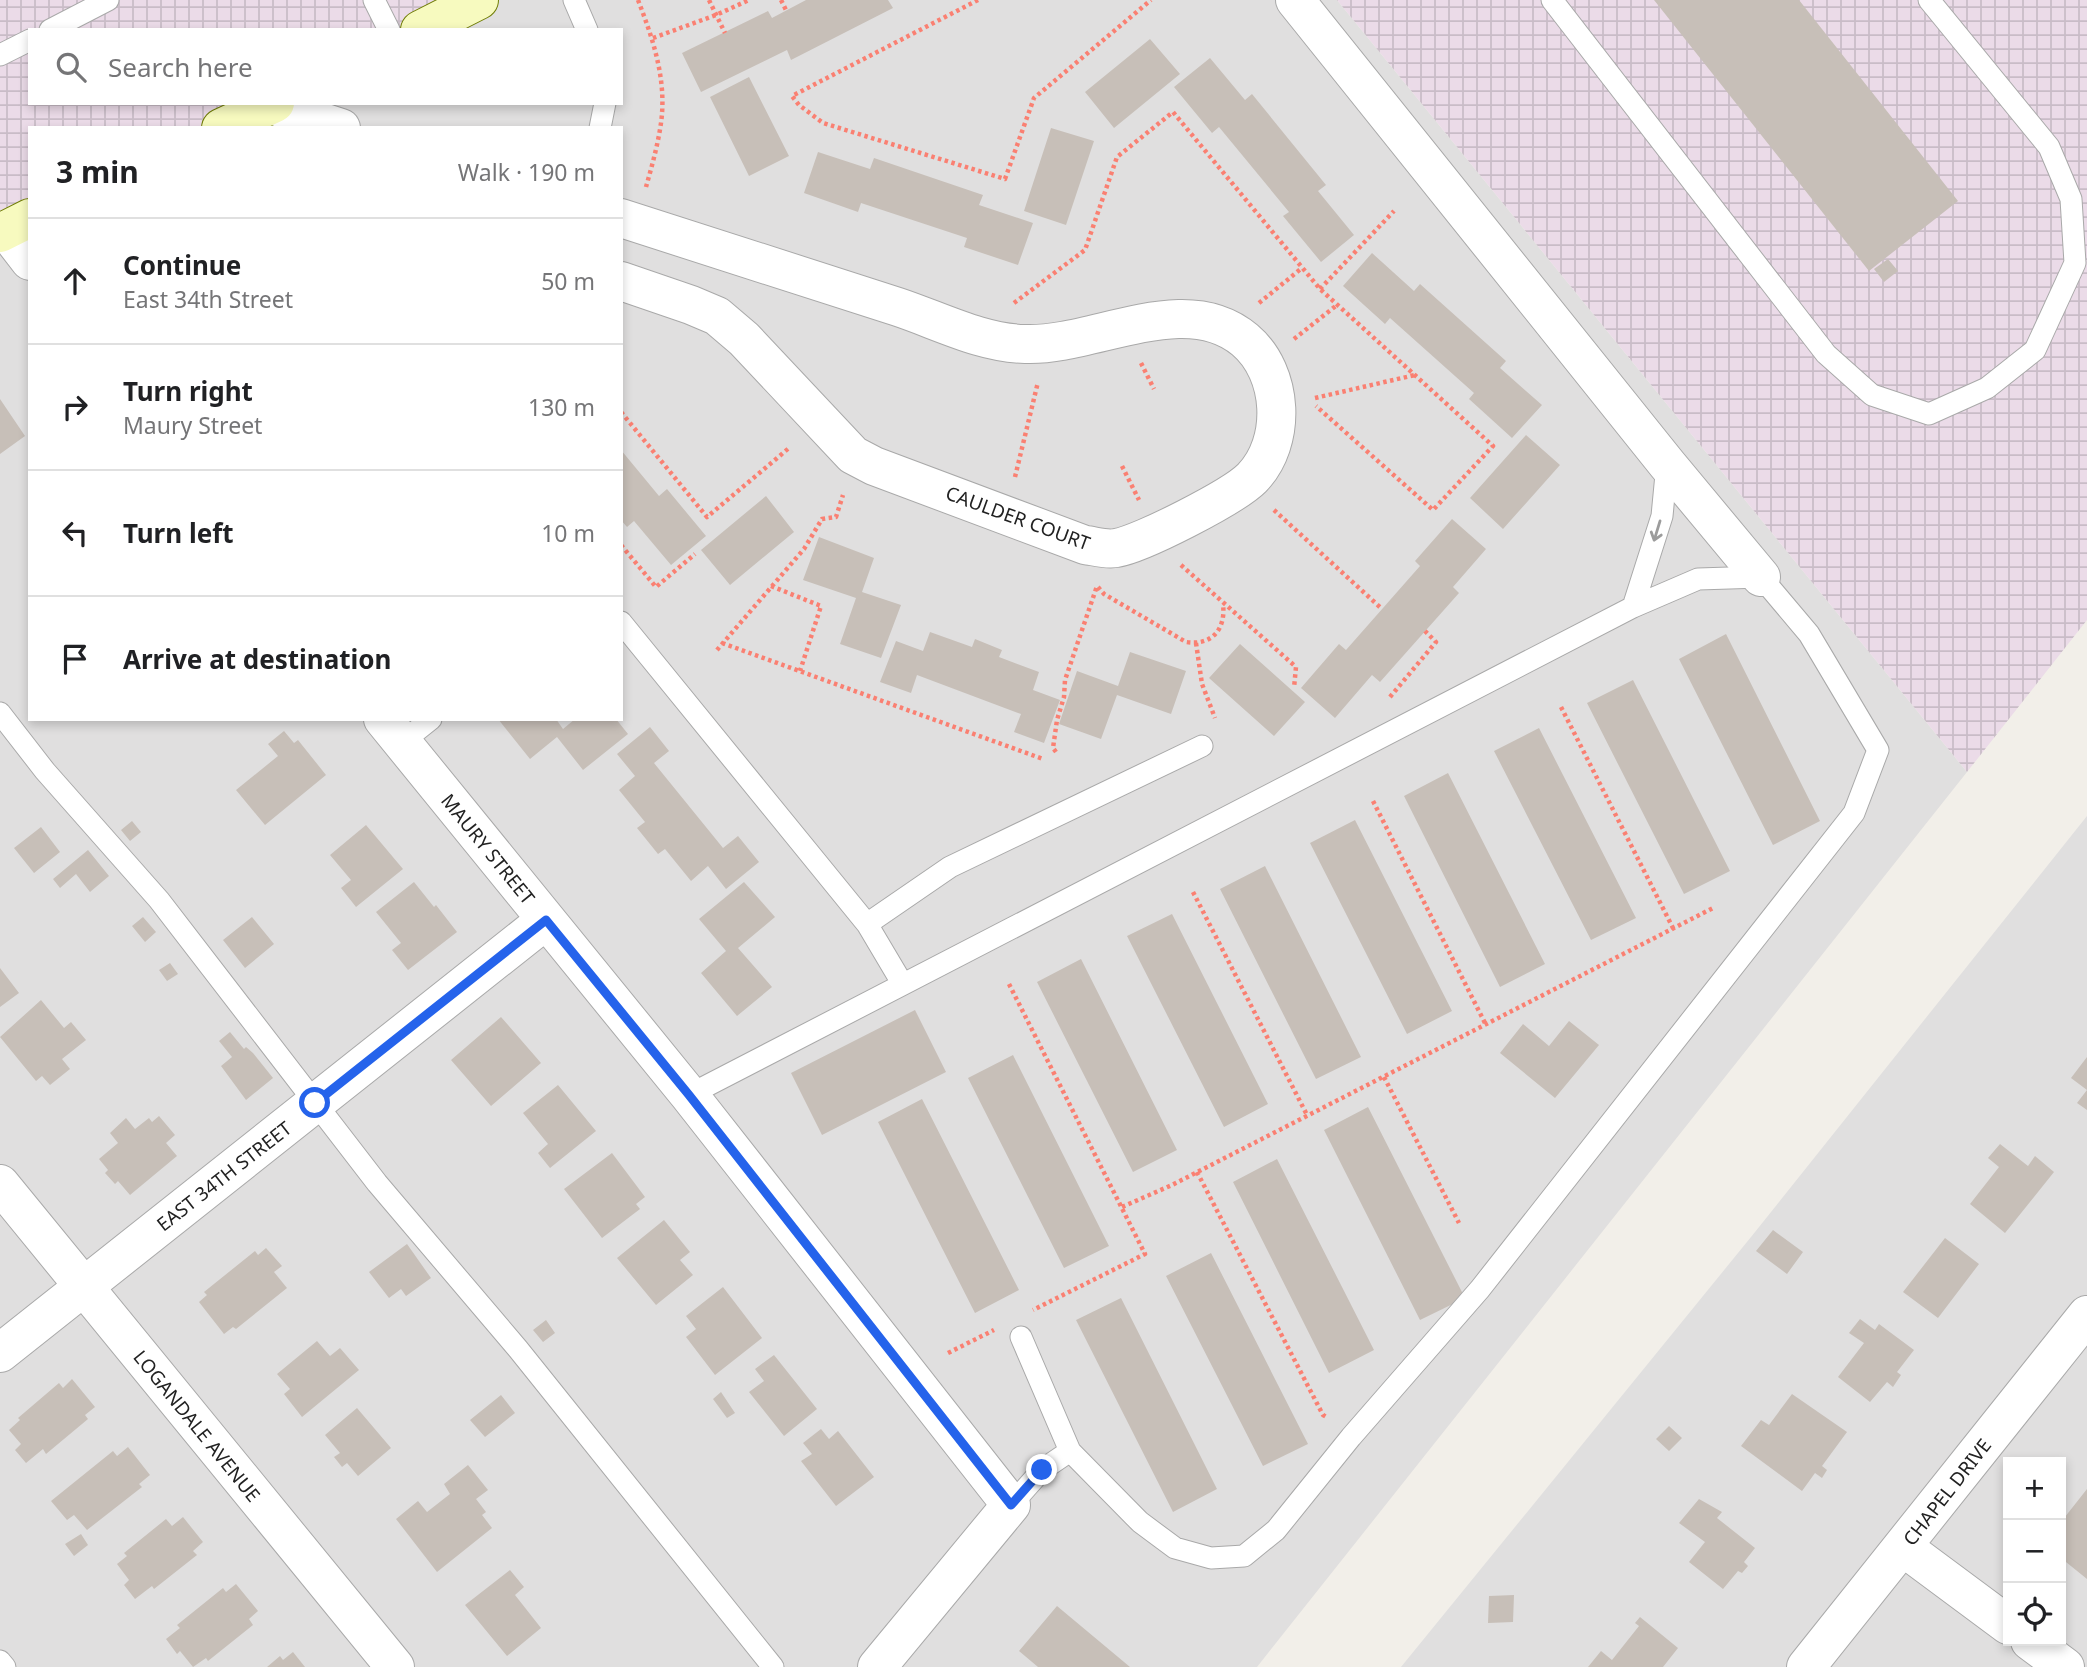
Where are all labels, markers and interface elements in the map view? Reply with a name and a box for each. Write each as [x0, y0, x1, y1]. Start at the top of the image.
search box [28, 28, 623, 105]
icon: search [52, 48, 90, 86]
text: Search here [108, 49, 253, 85]
text: 3 min [56, 151, 139, 192]
text: Walk · 190 m [458, 156, 595, 188]
text: Continue [123, 247, 241, 283]
icon: ahead [56, 262, 94, 300]
text: 50 m [541, 265, 595, 297]
text: East 34th Street [123, 283, 293, 315]
text: Turn right [123, 373, 253, 409]
icon: right [56, 388, 94, 426]
text: 130 m [528, 391, 595, 423]
text: Maury Street [123, 409, 262, 441]
street label: CAULDER COURT [942, 480, 1094, 556]
icon: left [56, 514, 94, 552]
text: Turn left [123, 515, 234, 551]
text: 10 m [541, 517, 595, 549]
one-way arrow [1650, 520, 1663, 542]
icon: arrive [56, 640, 94, 678]
text: Arrive at destination [123, 641, 392, 677]
street label: MAURY STREET [435, 788, 541, 910]
route start [299, 1087, 330, 1118]
street label: EAST 34TH STREET [151, 1115, 297, 1237]
street label: LOGANDALE AVENUE [128, 1345, 266, 1507]
street label: CHAPEL DRIVE [1897, 1433, 1997, 1551]
route end [1026, 1454, 1057, 1485]
map controls [2003, 1457, 2066, 1646]
button: + [2003, 1457, 2066, 1520]
button: − [2003, 1520, 2066, 1583]
button: locate [2003, 1583, 2066, 1646]

